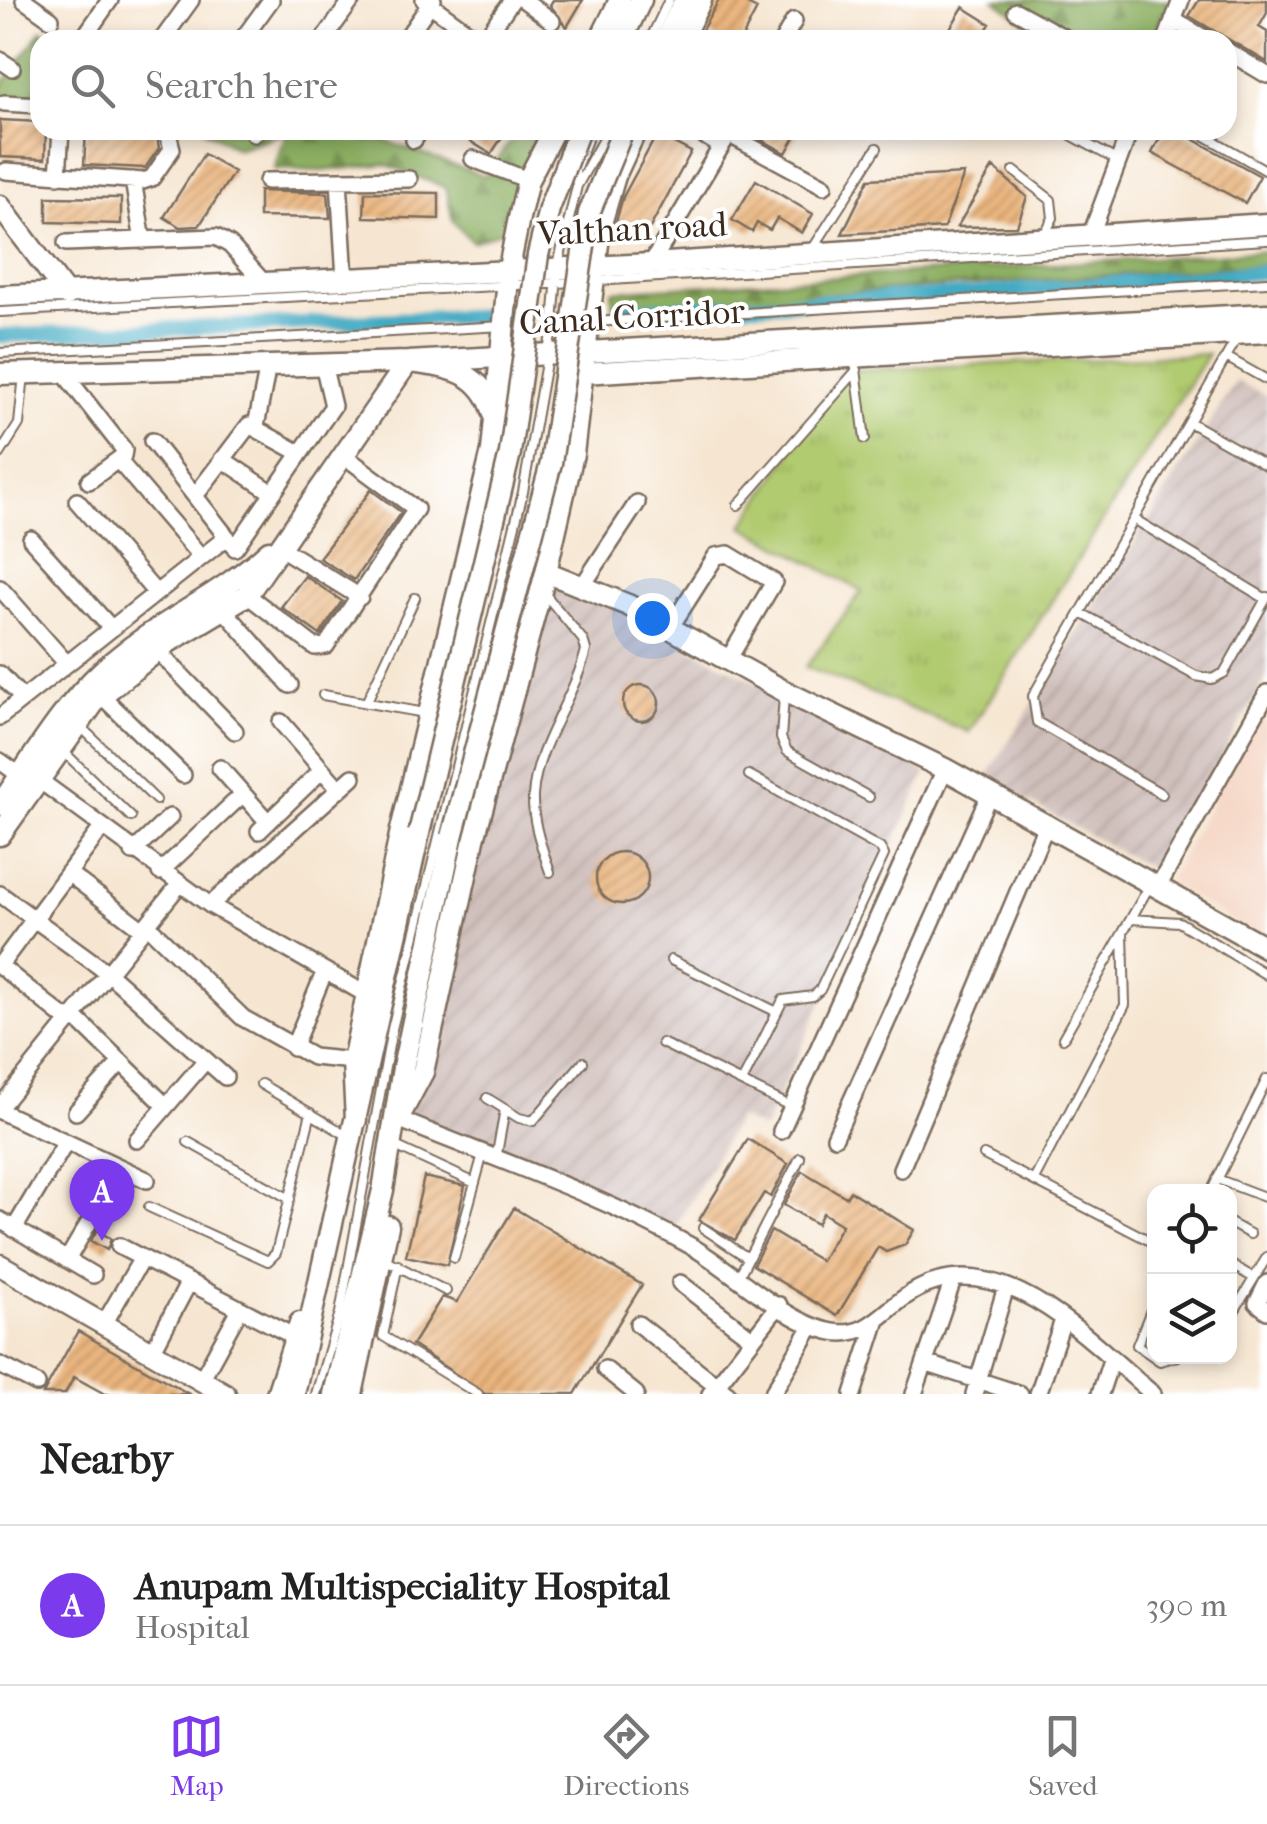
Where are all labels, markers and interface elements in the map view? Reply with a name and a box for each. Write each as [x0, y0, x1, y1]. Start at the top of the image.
search box [30, 30, 1237, 140]
icon: search [65, 58, 120, 113]
text: Search here [145, 63, 338, 108]
street label: Valthan road [535, 204, 729, 254]
street label: Canal Corridor [518, 291, 746, 343]
your location [627, 593, 678, 644]
pin: A [70, 1158, 134, 1241]
map controls [1147, 1184, 1237, 1364]
button: locate [1147, 1184, 1237, 1274]
button: layers [1147, 1274, 1237, 1364]
text: Nearby [40, 1435, 172, 1484]
text: Anupam Multispeciality Hospital [135, 1564, 670, 1609]
text: A [62, 1587, 83, 1624]
text: 390 m [1146, 1587, 1227, 1624]
text: Hospital [135, 1609, 250, 1646]
tab: Map [169, 1709, 224, 1802]
tab: Directions [563, 1709, 689, 1802]
tab: Saved [1028, 1709, 1098, 1802]

